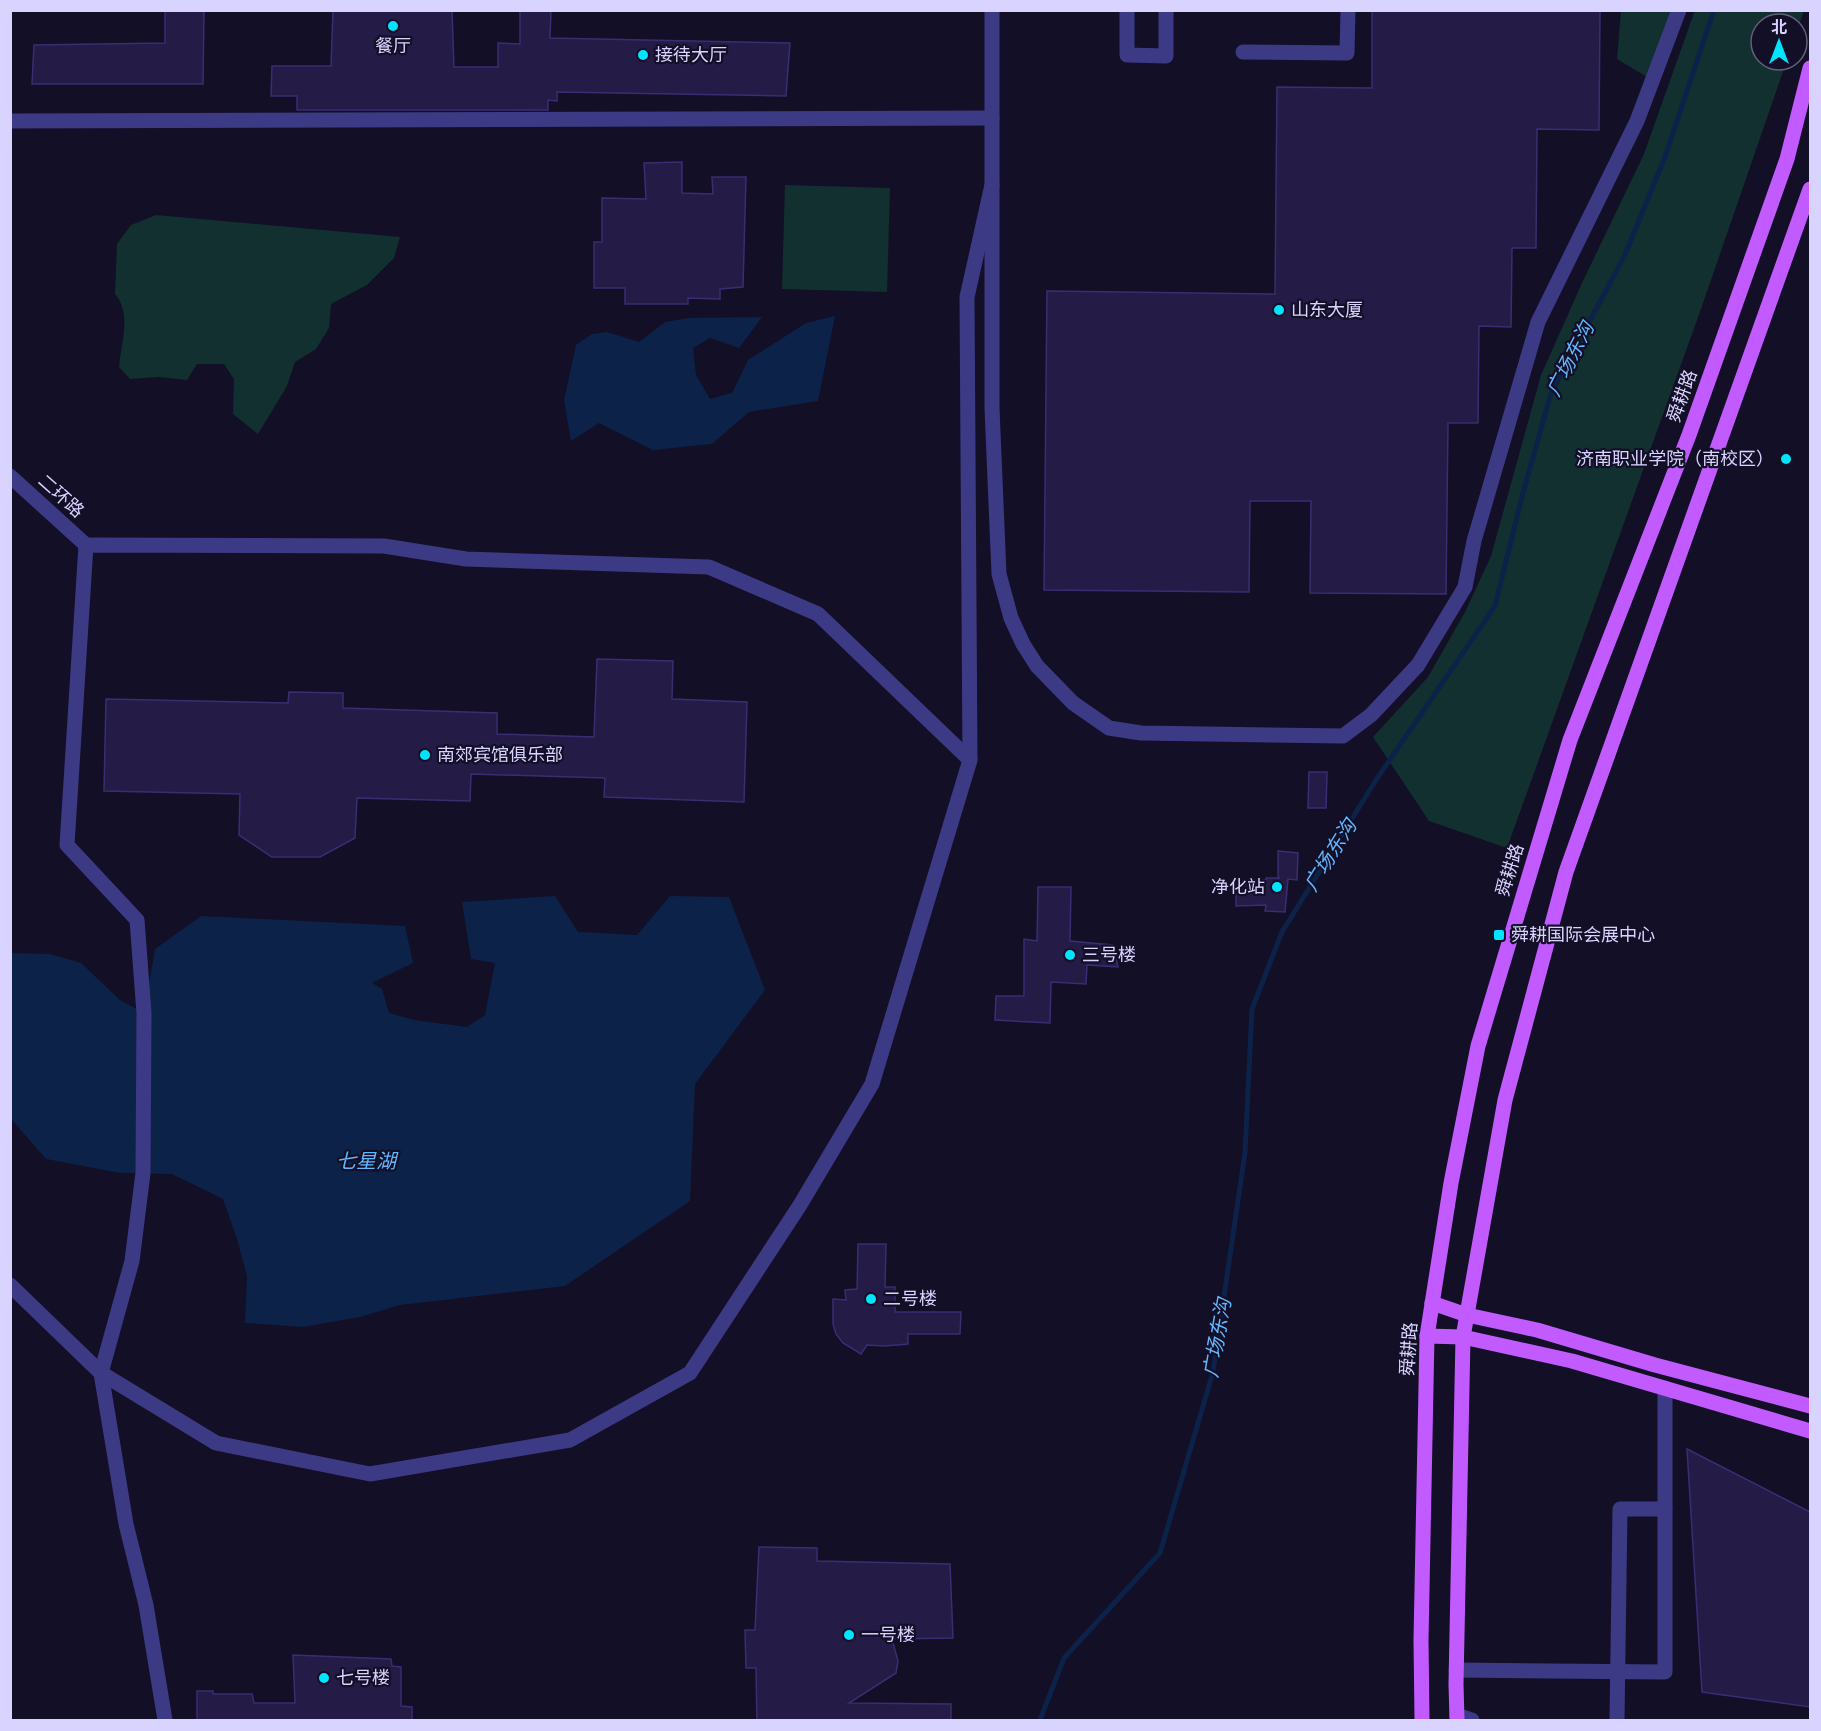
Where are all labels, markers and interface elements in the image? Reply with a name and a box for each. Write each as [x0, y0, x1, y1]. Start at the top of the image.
north arrow [1749, 12, 1809, 72]
text: 北 [1771, 18, 1787, 36]
marker: 餐厅 [386, 19, 400, 33]
place label: 餐厅 [375, 35, 411, 55]
place label: 接待大厅 [655, 44, 727, 64]
marker: 接待大厅 [636, 48, 650, 62]
place label: 山东大厦 [1291, 299, 1363, 319]
marker: 山东大厦 [1272, 303, 1286, 317]
water label: 广场东沟 [1541, 316, 1599, 400]
street label: 舜耕路 [1662, 367, 1700, 424]
place label: 济南职业学院（南校区） [1576, 448, 1774, 468]
marker: 济南职业学院（南校区） [1779, 452, 1793, 466]
street label: 二环路 [35, 470, 88, 521]
place label: 南郊宾馆俱乐部 [437, 744, 563, 764]
marker: 南郊宾馆俱乐部 [418, 748, 432, 762]
water label: 广场东沟 [1299, 813, 1362, 895]
street label: 舜耕路 [1492, 841, 1527, 898]
place label: 净化站 [1211, 876, 1265, 896]
marker: 净化站 [1270, 880, 1284, 894]
place label: 舜耕国际会展中心 [1511, 924, 1655, 944]
marker: 舜耕国际会展中心 [1492, 928, 1506, 942]
place label: 三号楼 [1082, 944, 1136, 964]
marker: 三号楼 [1063, 948, 1077, 962]
water label: 七星湖 [336, 1149, 399, 1172]
place label: 二号楼 [883, 1288, 937, 1308]
marker: 二号楼 [864, 1292, 878, 1306]
water label: 广场东沟 [1198, 1295, 1235, 1379]
street label: 舜耕路 [1396, 1321, 1420, 1377]
place label: 一号楼 [861, 1624, 915, 1644]
marker: 一号楼 [842, 1628, 856, 1642]
place label: 七号楼 [336, 1667, 390, 1687]
marker: 七号楼 [317, 1671, 331, 1685]

